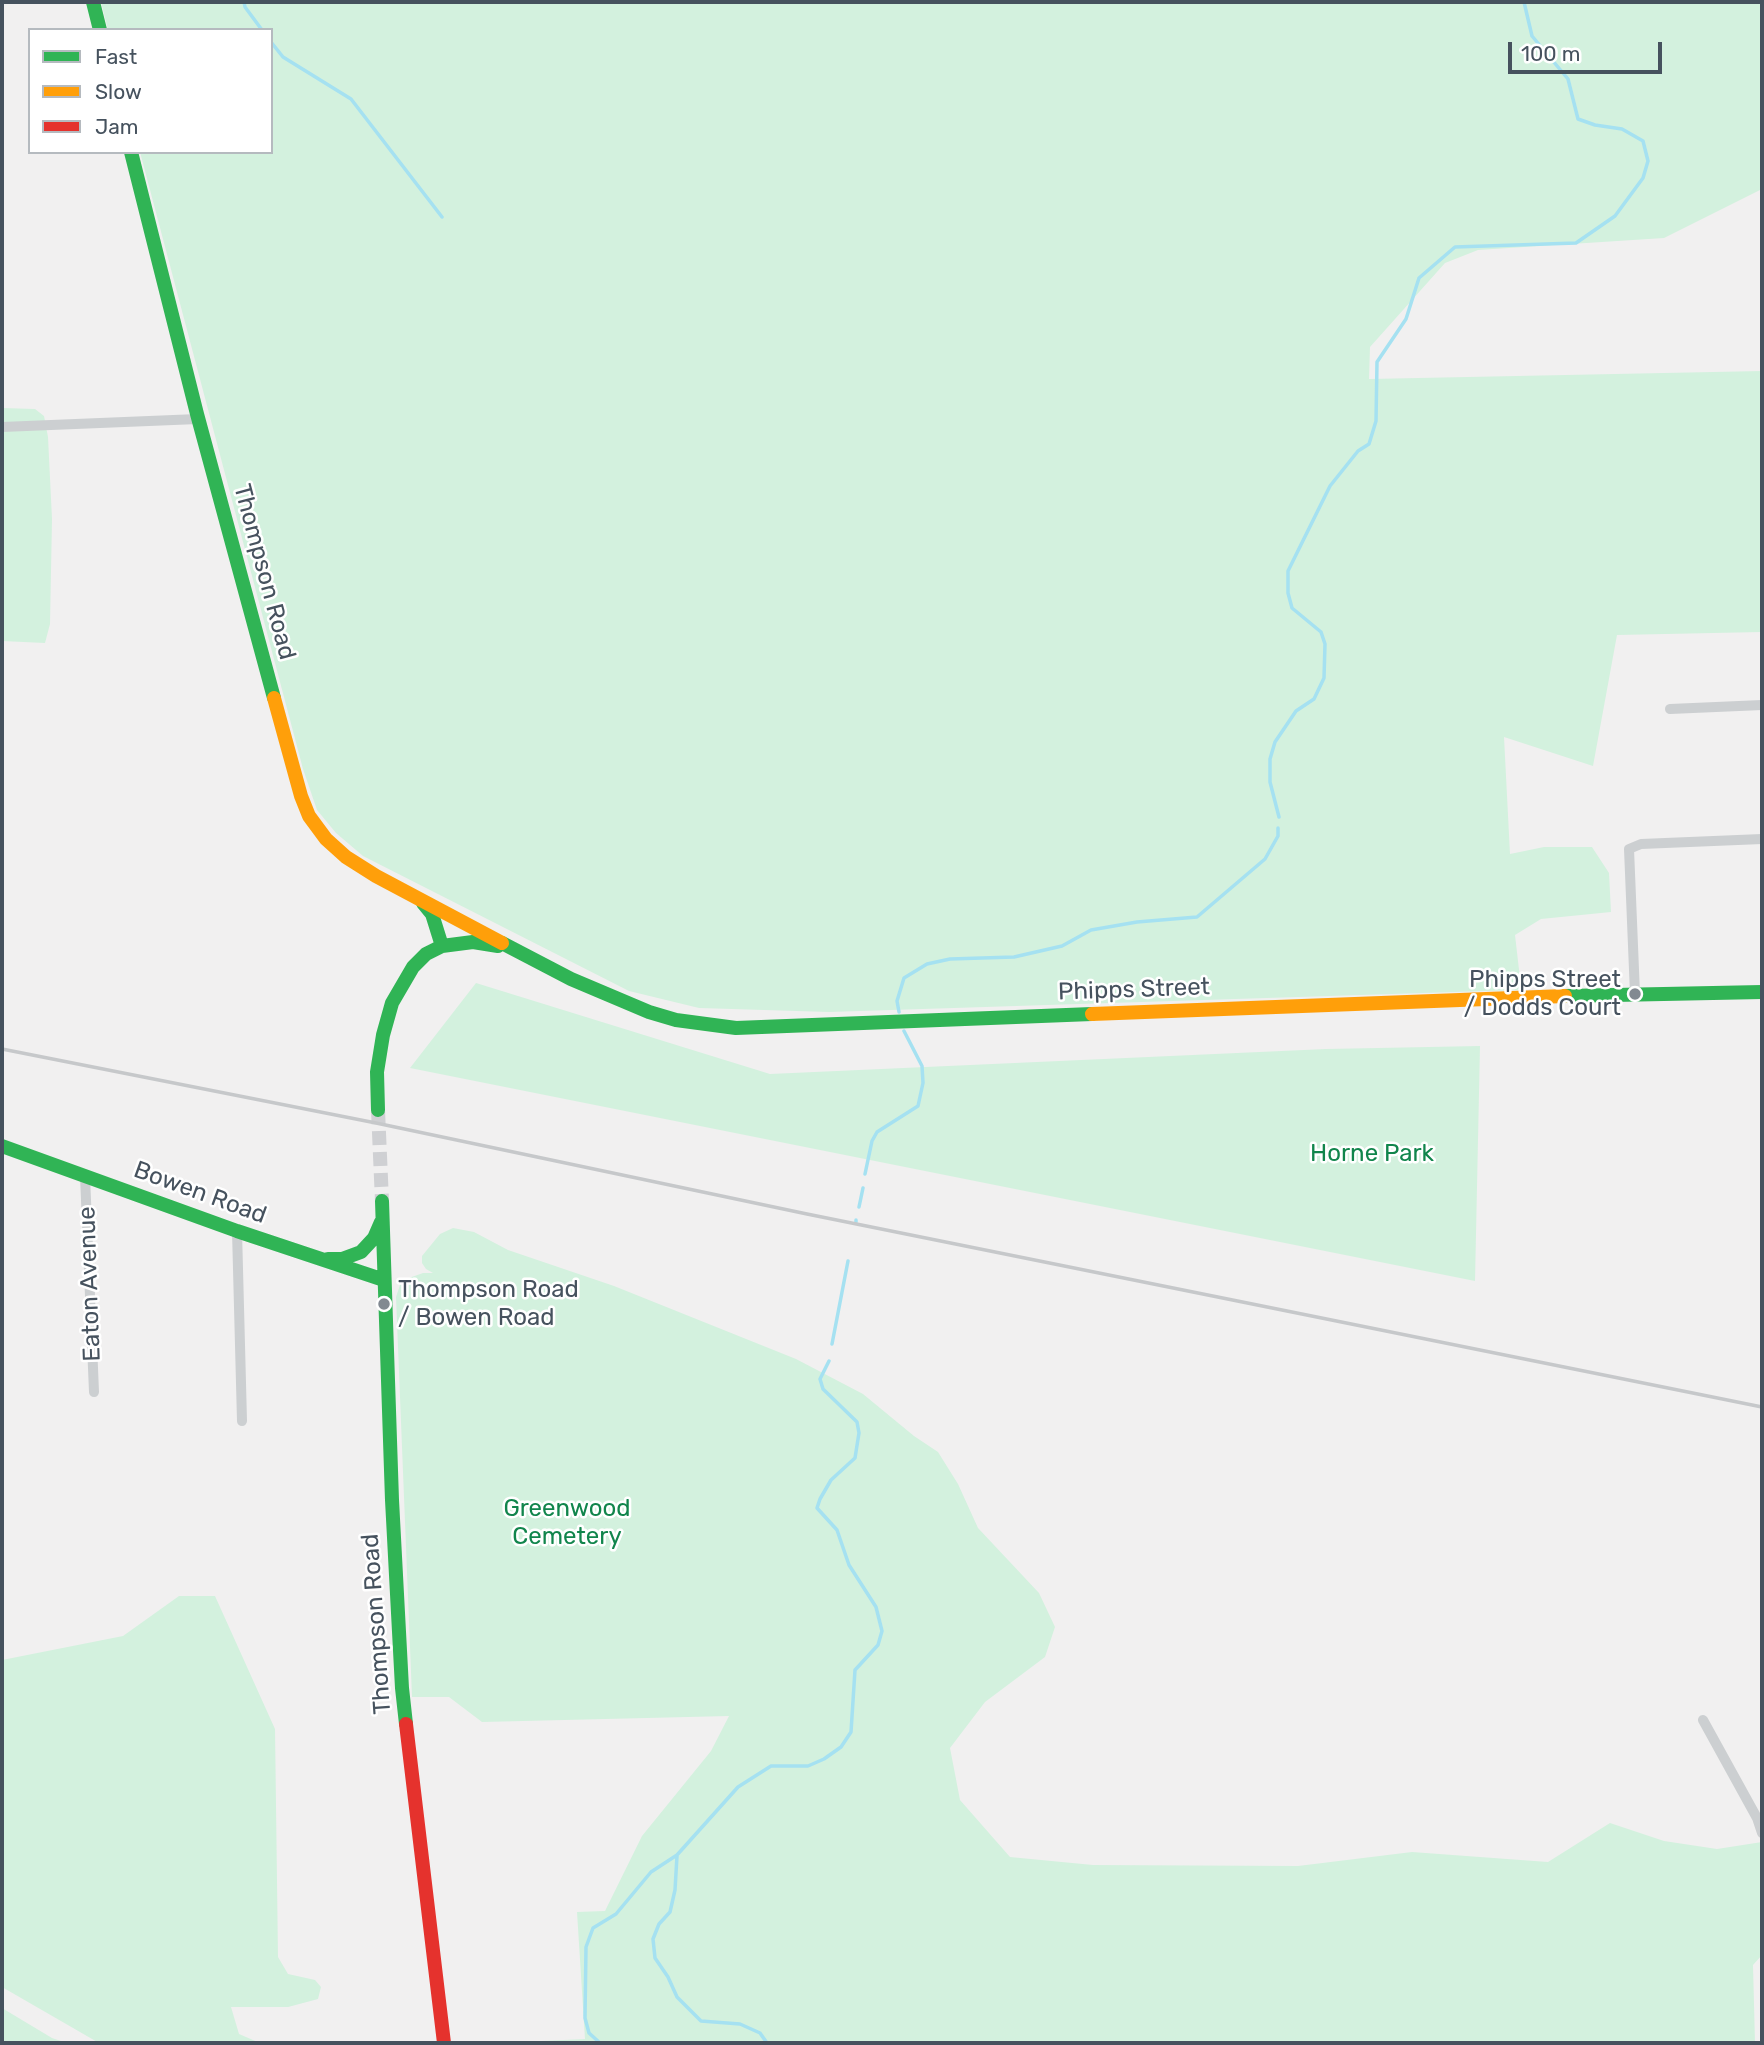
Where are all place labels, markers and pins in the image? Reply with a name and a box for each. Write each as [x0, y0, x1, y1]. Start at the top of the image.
place label: Phipps Street / Dodds Court [1464, 966, 1621, 1022]
marker: Phipps Street / Dodds Court [1627, 986, 1643, 1002]
place label: Thompson Road / Bowen Road [398, 1276, 579, 1332]
marker: Thompson Road / Bowen Road [376, 1296, 392, 1312]

